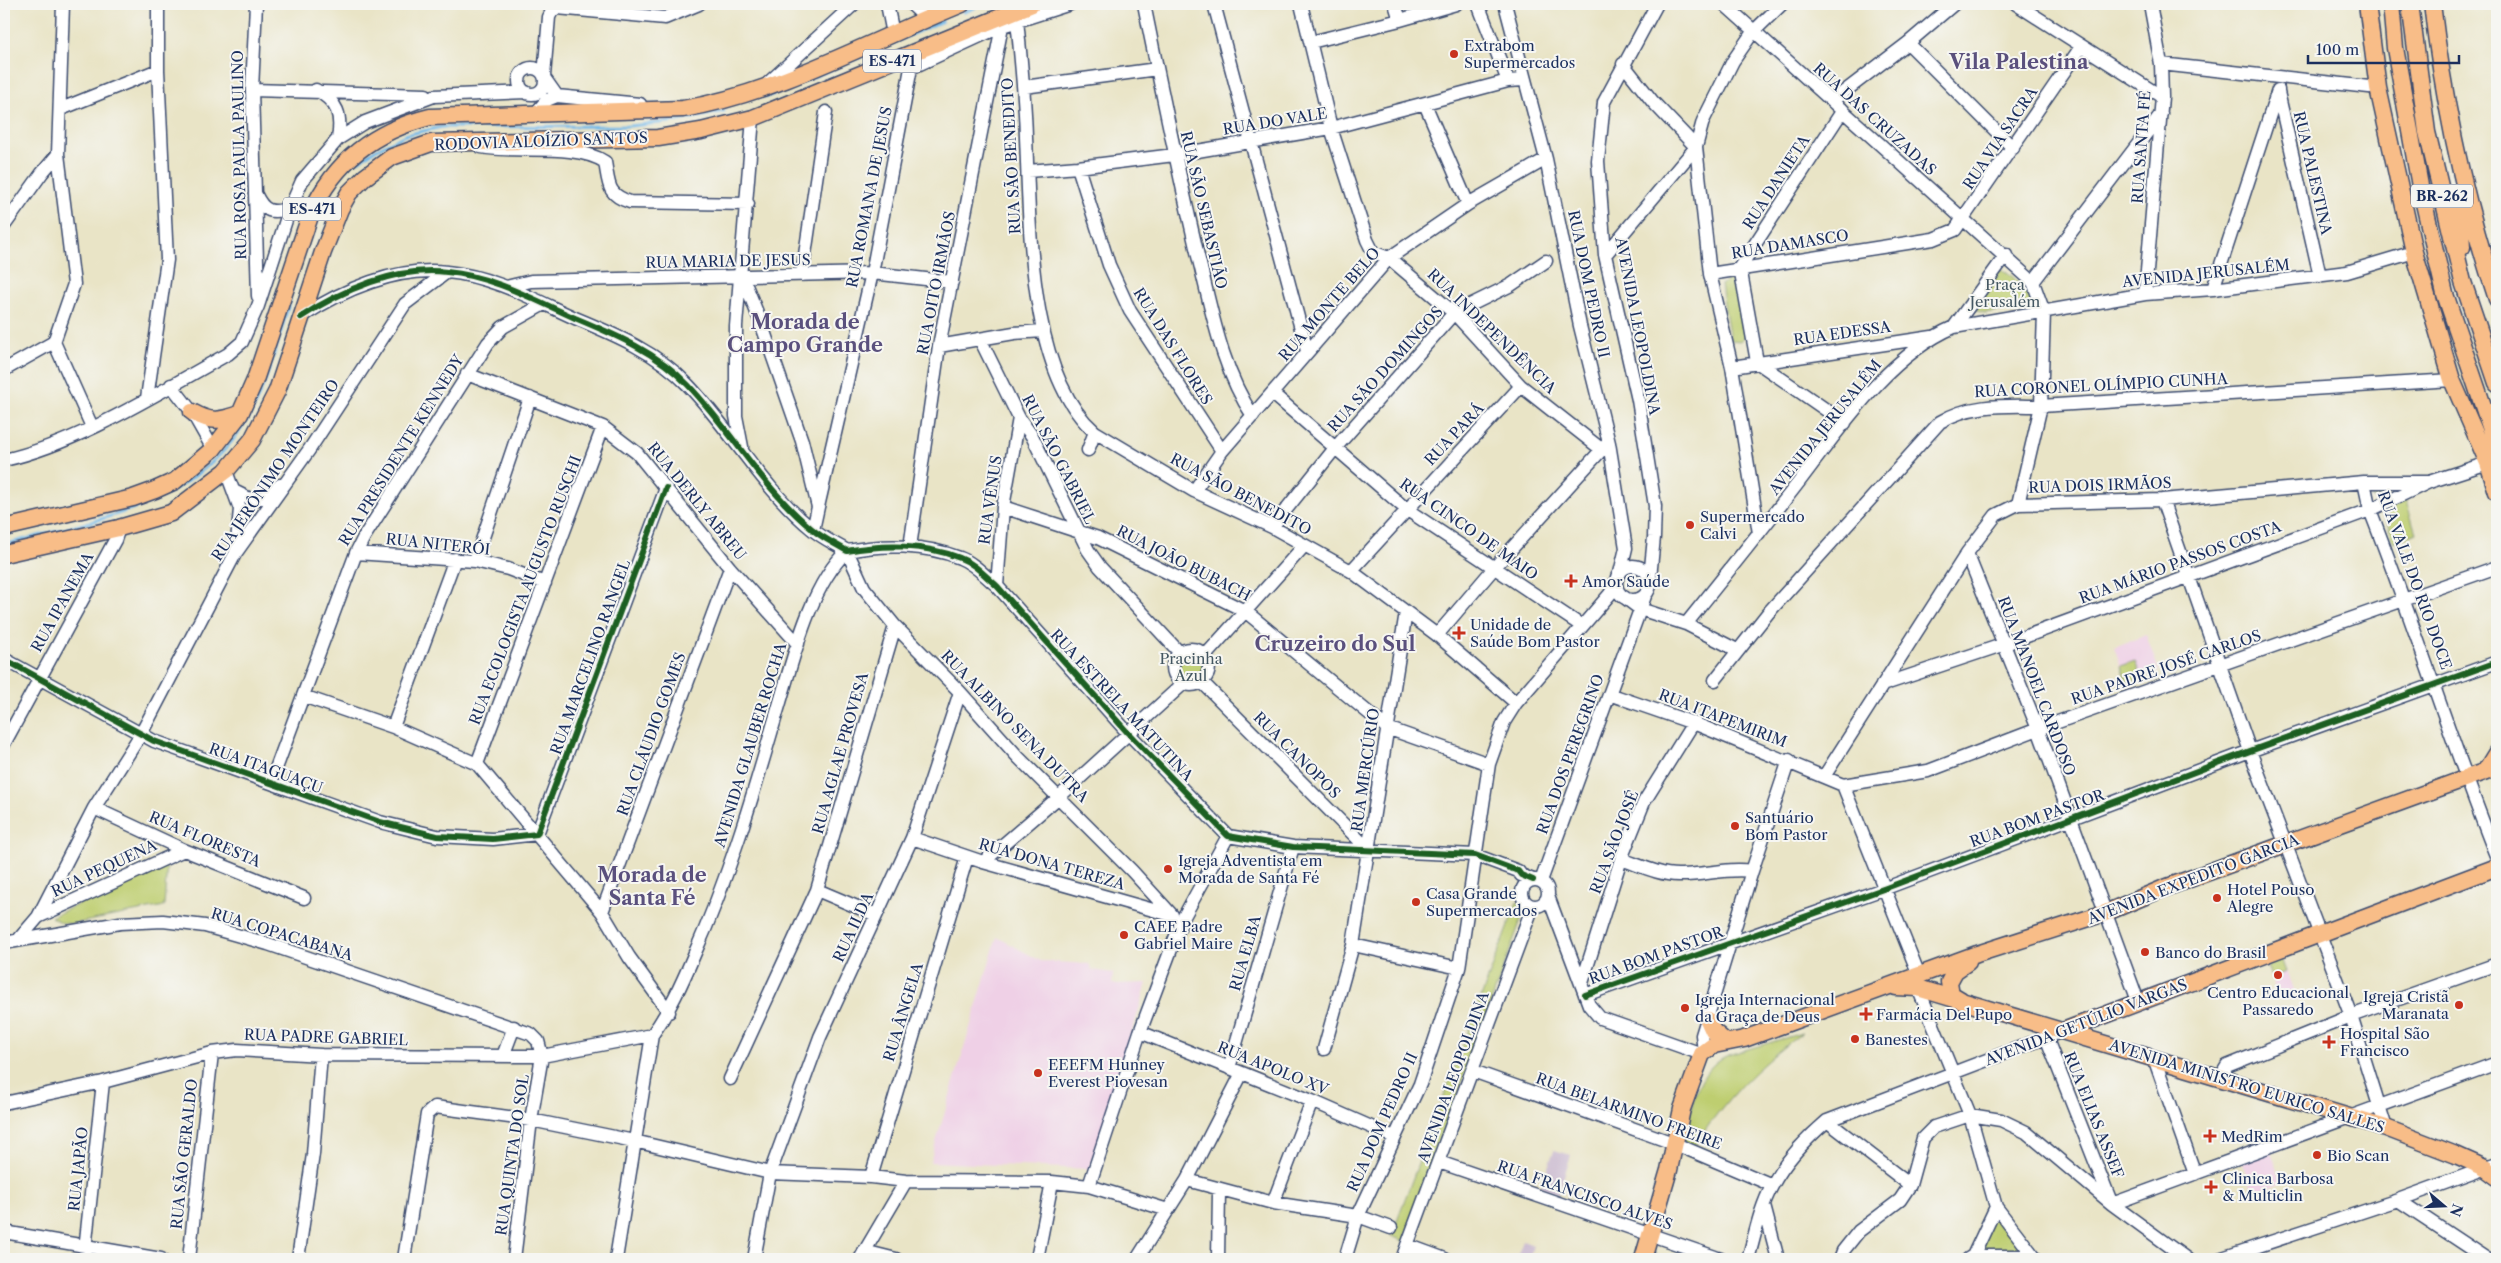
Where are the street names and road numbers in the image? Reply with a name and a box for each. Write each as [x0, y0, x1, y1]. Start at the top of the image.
road number: ES-471 [863, 49, 921, 72]
street label: RUA ROSA PAULA PAULINO [228, 50, 250, 260]
street label: RUA DAS CRUZADAS [1810, 59, 1940, 179]
street label: RUA SÃO BENEDITO [997, 77, 1025, 235]
street label: RUA VIA SACRA [1959, 82, 2042, 193]
street label: RUA SANTA FÉ [2128, 90, 2154, 204]
street label: RUA DO VALE [1221, 103, 1329, 139]
street label: RUA ROMANA DE JESUS [842, 105, 896, 289]
street label: RUA PALESTINA [2290, 109, 2337, 237]
street label: RODOVIA ALOÍZIO SANTOS [434, 128, 648, 154]
street label: RUA SÃO SEBASTIÃO [1177, 129, 1231, 291]
street label: RUA DANIETA [1738, 130, 1814, 233]
road number: BR-262 [2411, 185, 2473, 208]
road number: ES-471 [283, 198, 341, 220]
street label: RUA DOM PEDRO II [1564, 208, 1614, 360]
street label: RUA OITO IRMÃOS [913, 210, 959, 356]
street label: RUA DAMASCO [1730, 225, 1850, 263]
street label: AVENIDA LEOPOLDINA [1611, 234, 1665, 417]
street label: RUA MONTE BELO [1274, 243, 1384, 365]
street label: RUA MARIA DE JESUS [645, 250, 811, 272]
street label: AVENIDA JERUSALÉM [2120, 255, 2291, 291]
street label: RUA INDEPENDÊNCIA [1423, 264, 1561, 398]
street label: RUA DAS FLORES [1129, 284, 1217, 408]
street label: RUA SÃO DOMINGOS [1323, 302, 1447, 436]
street label: RUA EDESSA [1792, 317, 1893, 349]
street label: RUA PRESIDENTE KENNEDY [334, 351, 468, 549]
street label: AVENIDA JERUSALÉM [1764, 356, 1885, 499]
street label: RUA CORONEL OLÍMPIO CUNHA [1974, 369, 2229, 401]
street label: RUA JERÔNIMO MONTEIRO [207, 376, 343, 564]
street label: RUA SÃO GABRIEL [1018, 391, 1100, 527]
street label: RUA PARÁ [1420, 398, 1488, 469]
street label: RUA DERLY ABREU [644, 438, 751, 564]
street label: RUA SÃO BENEDITO [1167, 449, 1315, 539]
street label: RUA ECOLOGISTA AUGUSTO RUSCHI [465, 453, 585, 727]
street label: RUA VÊNUS [974, 454, 1006, 546]
street label: RUA DOIS IRMÃOS [2028, 473, 2172, 497]
street label: RUA CINCO DE MAIO [1396, 474, 1542, 584]
street label: RUA VALE DO RIO DOCE [2374, 488, 2456, 672]
street label: RUA MÁRIO PASSOS COSTA [2076, 516, 2284, 607]
street label: RUA JOÃO BUBACH [1114, 521, 1254, 605]
street label: RUA NITERÓI [385, 529, 491, 559]
street label: RUA IPANEMA [27, 548, 98, 655]
street label: RUA MARCELINO RANGEL [546, 557, 634, 757]
street label: RUA MANOEL CARDOSO [1994, 594, 2080, 778]
street label: RUA ESTRELA MATUTINA [1047, 625, 1198, 786]
street label: RUA PADRE JOSÉ CARLOS [2068, 625, 2264, 709]
street label: AVENIDA GLAUBER ROCHA [709, 639, 791, 851]
street label: RUA ALBINO SENA DUTRA [937, 646, 1094, 807]
street label: RUA CLÁUDIO GOMES [613, 650, 689, 818]
street label: RUA AGLAE PROVESA [808, 669, 872, 836]
street label: RUA DOS PEREGRINO [1532, 671, 1608, 837]
street label: RUA ITAPEMIRIM [1656, 685, 1790, 751]
street label: RUA MERCÚRIO [1347, 707, 1383, 833]
street label: RUA CANOPOS [1250, 708, 1344, 802]
street label: RUA ITAGUAÇU [206, 739, 326, 798]
street label: RUA BOM PASTOR [1967, 784, 2108, 851]
street label: RUA SÃO JOSÉ [1586, 788, 1642, 896]
street label: RUA FLORESTA [146, 807, 265, 871]
street label: AVENIDA EXPEDITO GARCIA [2084, 829, 2302, 929]
street label: RUA DONA TEREZA [977, 834, 1128, 894]
street label: RUA PEQUENA [48, 835, 161, 901]
street label: RUA ILDA [829, 888, 878, 965]
street label: RUA COPACABANA [209, 903, 356, 965]
street label: RUA ELBA [1225, 912, 1265, 993]
street label: RUA BOM PASTOR [1586, 921, 1727, 988]
street label: RUA ÂNGELA [879, 959, 927, 1064]
street label: AVENIDA GETÚLIO VARGAS [1981, 975, 2190, 1070]
street label: AVENIDA LEOPOLDINA [1413, 988, 1493, 1166]
street label: RUA PADRE GABRIEL [244, 1025, 408, 1049]
street label: AVENIDA MINISTRO EURICO SALLES [2106, 1035, 2387, 1137]
street label: RUA APOLO XV [1215, 1037, 1332, 1099]
street label: RUA DOM PEDRO II [1343, 1049, 1421, 1195]
street label: RUA ELIAS ASSEF [2060, 1049, 2128, 1181]
street label: RUA BELARMINO FREIRE [1533, 1068, 1725, 1154]
street label: RUA QUINTA DO SOL [491, 1073, 533, 1237]
street label: RUA SÃO GERALDO [167, 1078, 201, 1230]
street label: RUA JAPÃO [64, 1126, 92, 1212]
street label: RUA FRANCISCO ALVES [1495, 1156, 1675, 1234]

